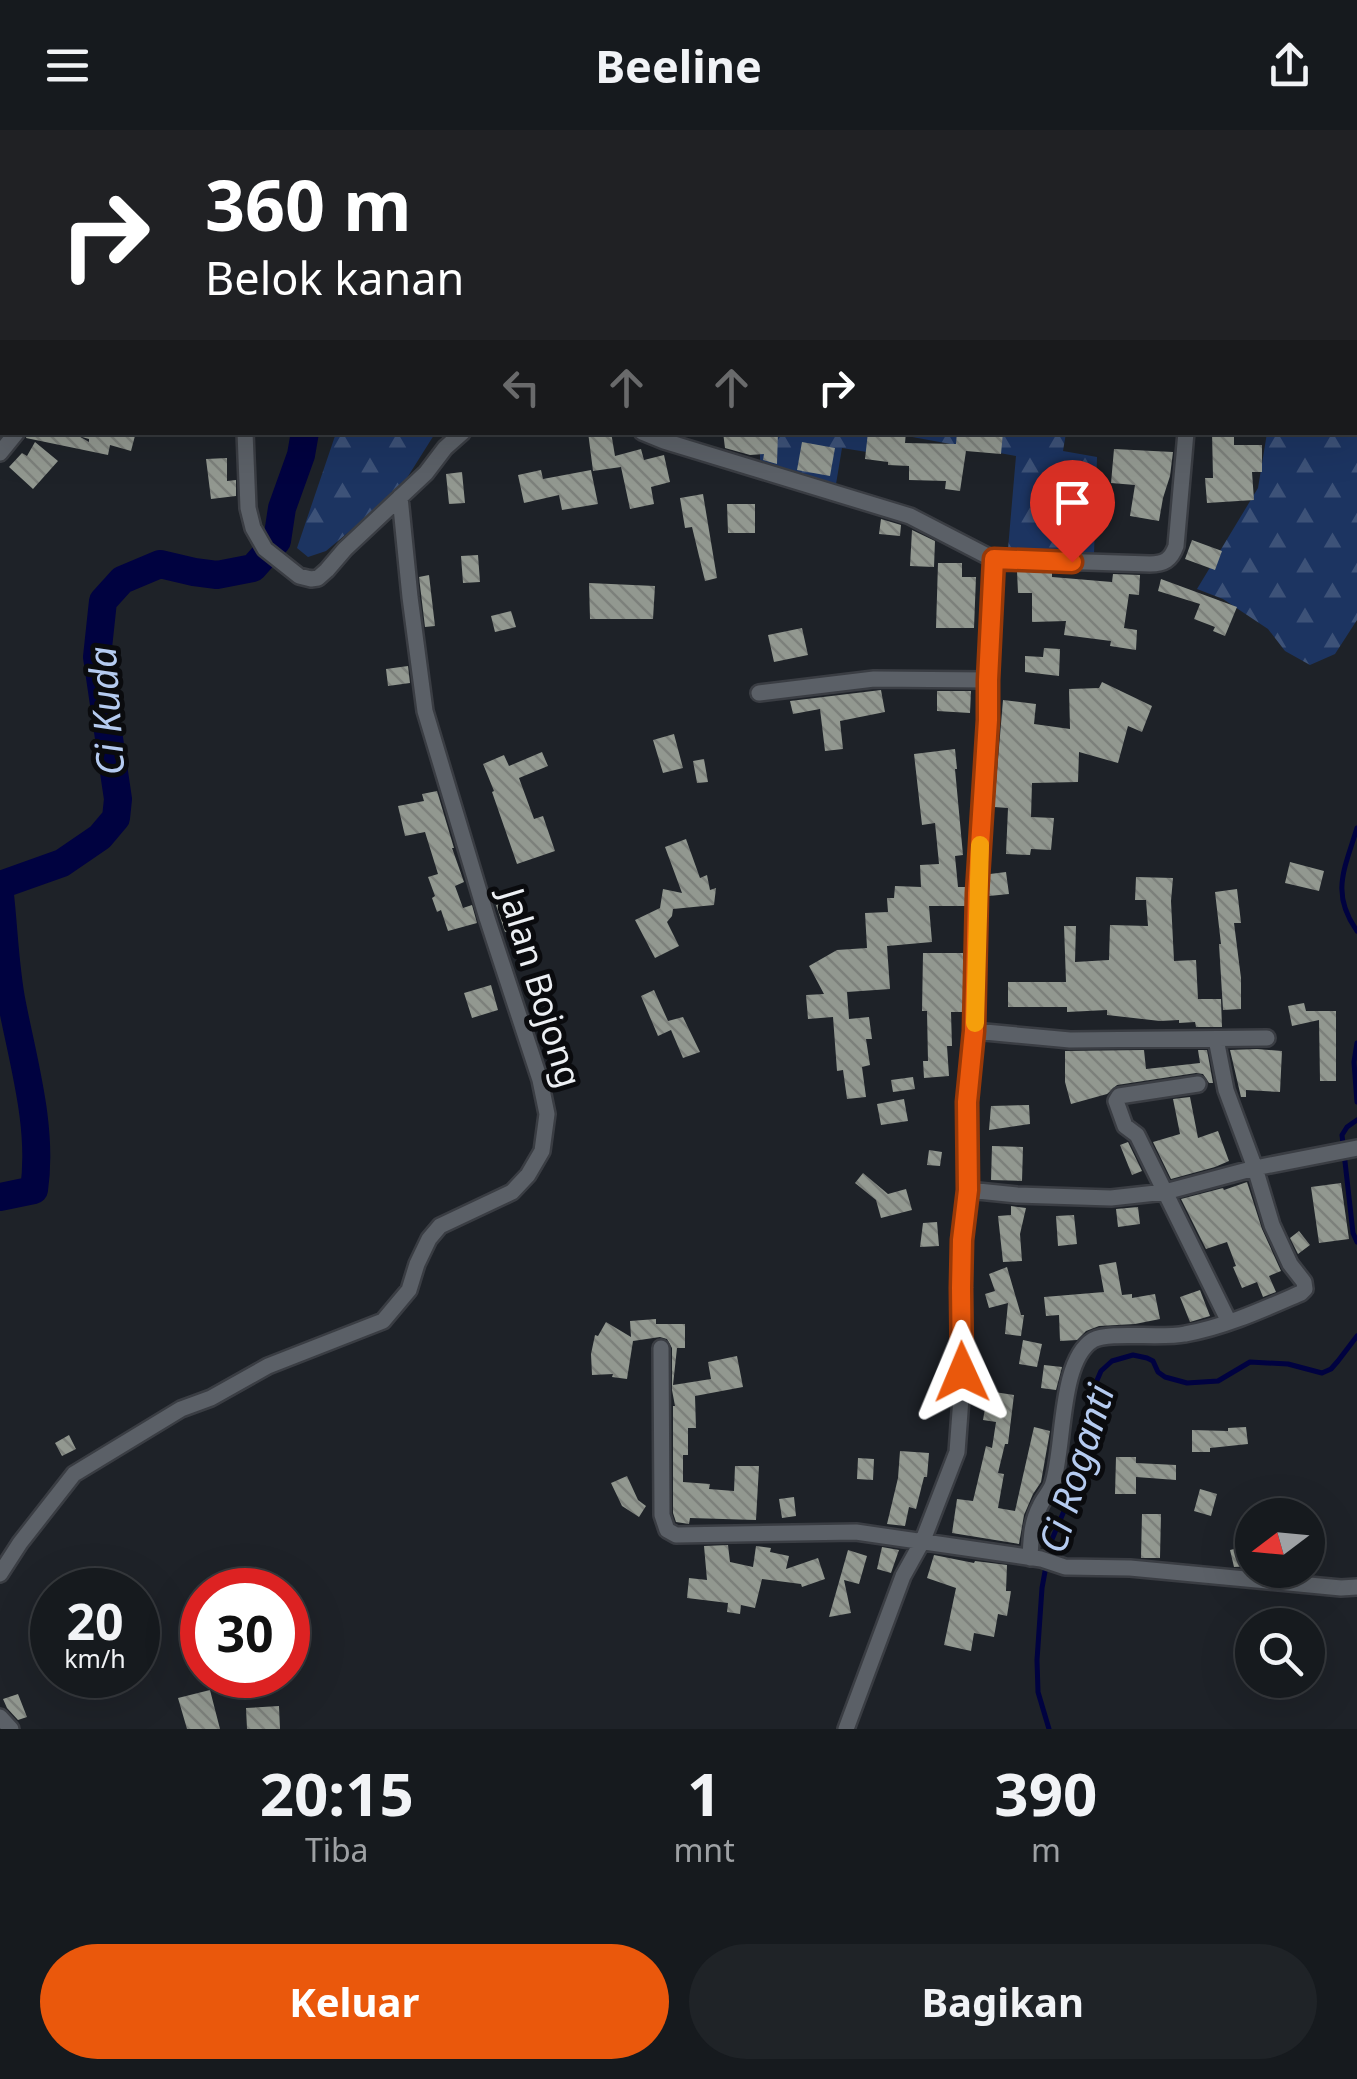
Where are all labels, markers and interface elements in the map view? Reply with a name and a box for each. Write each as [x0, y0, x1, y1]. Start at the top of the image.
text: Beeline [595, 35, 762, 96]
icon: menu [40, 38, 95, 93]
icon: share [1262, 38, 1317, 93]
text: 360 m [205, 156, 412, 252]
icon: right [40, 170, 170, 300]
text: Belok kanan [205, 247, 464, 308]
icon: left [494, 360, 549, 415]
icon: ahead [599, 360, 654, 415]
icon: ahead [704, 360, 759, 415]
icon: right [809, 360, 864, 415]
pin [1030, 460, 1115, 563]
icon: arrive [1045, 475, 1100, 530]
water label: Ci Kuda [75, 645, 135, 777]
street label: Jalan Bojong [488, 879, 594, 1093]
position arrow [910, 1320, 1014, 1424]
water label: Ci Roganti [1025, 1377, 1126, 1559]
north arrow [1235, 1498, 1325, 1588]
map controls [1235, 1498, 1325, 1698]
speed limit sign: 30 [180, 1568, 310, 1698]
text: 20 [66, 1587, 124, 1655]
button: search [1235, 1608, 1325, 1698]
text: km/h [64, 1641, 126, 1675]
text: 20:15 [260, 1752, 414, 1834]
text: 1 [687, 1752, 721, 1834]
text: 390 [994, 1752, 1097, 1834]
text: Tiba [305, 1828, 369, 1871]
text: mnt [673, 1828, 735, 1871]
text: m [1031, 1828, 1061, 1871]
button: Keluar [40, 1944, 669, 2059]
button: Bagikan [689, 1944, 1317, 2059]

